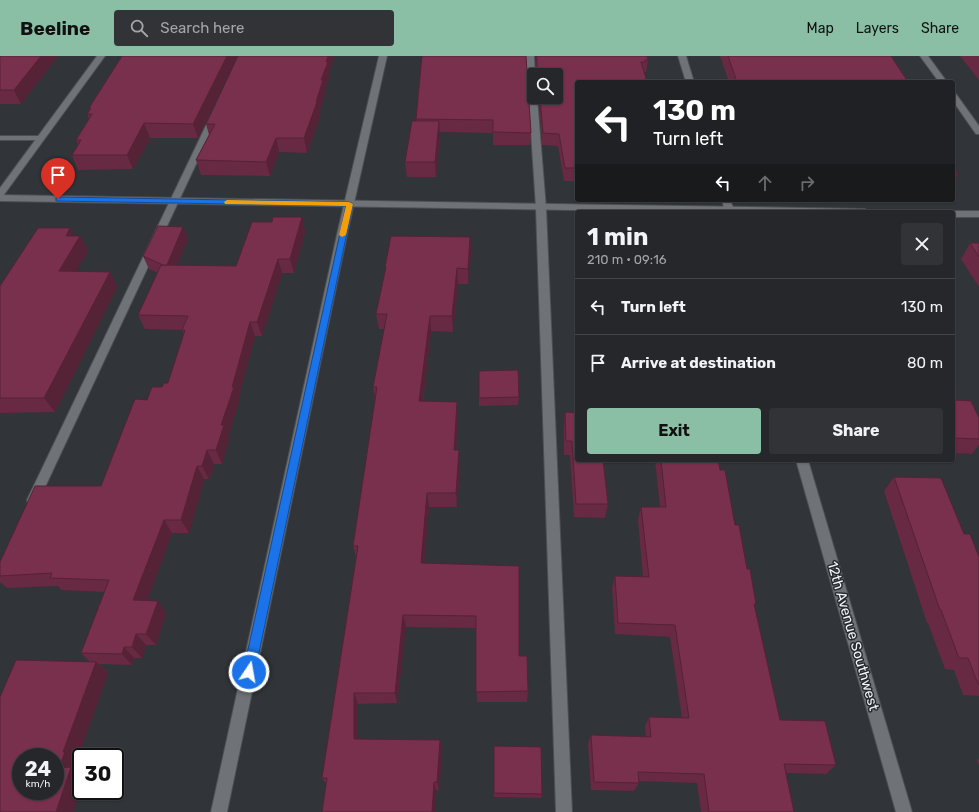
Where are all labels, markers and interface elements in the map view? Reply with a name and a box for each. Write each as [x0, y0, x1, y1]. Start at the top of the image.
search box [114, 10, 394, 46]
text: Beeline [20, 17, 90, 40]
icon: search [128, 17, 150, 39]
text: Search here [160, 19, 244, 37]
text: Map [807, 20, 834, 37]
text: Layers [856, 20, 899, 37]
text: Share [921, 20, 959, 37]
map controls [527, 68, 563, 104]
button: search [527, 68, 563, 104]
text: 130 m [653, 94, 736, 127]
icon: left [587, 96, 639, 148]
text: Turn left [653, 128, 723, 150]
pin [41, 158, 75, 199]
icon: arrive [47, 164, 69, 186]
icon: left [712, 172, 734, 194]
icon: ahead [754, 172, 776, 194]
icon: right [796, 172, 818, 194]
text: 1 min [587, 223, 648, 251]
button: close [901, 223, 943, 265]
text: 210 m · 09:16 [587, 252, 667, 267]
icon: left [587, 296, 609, 318]
text: Turn left [621, 298, 686, 316]
text: 130 m [901, 298, 943, 316]
icon: arrive [587, 352, 609, 374]
text: Arrive at destination [621, 354, 776, 372]
text: 80 m [907, 354, 943, 372]
button: Exit [587, 408, 761, 454]
button: Share [769, 408, 943, 454]
street label: 12th Avenue Southwest [824, 559, 883, 713]
position arrow [228, 651, 270, 693]
speed limit sign: 30 [72, 748, 124, 800]
text: 24 [25, 757, 51, 781]
text: km/h [26, 778, 50, 790]

